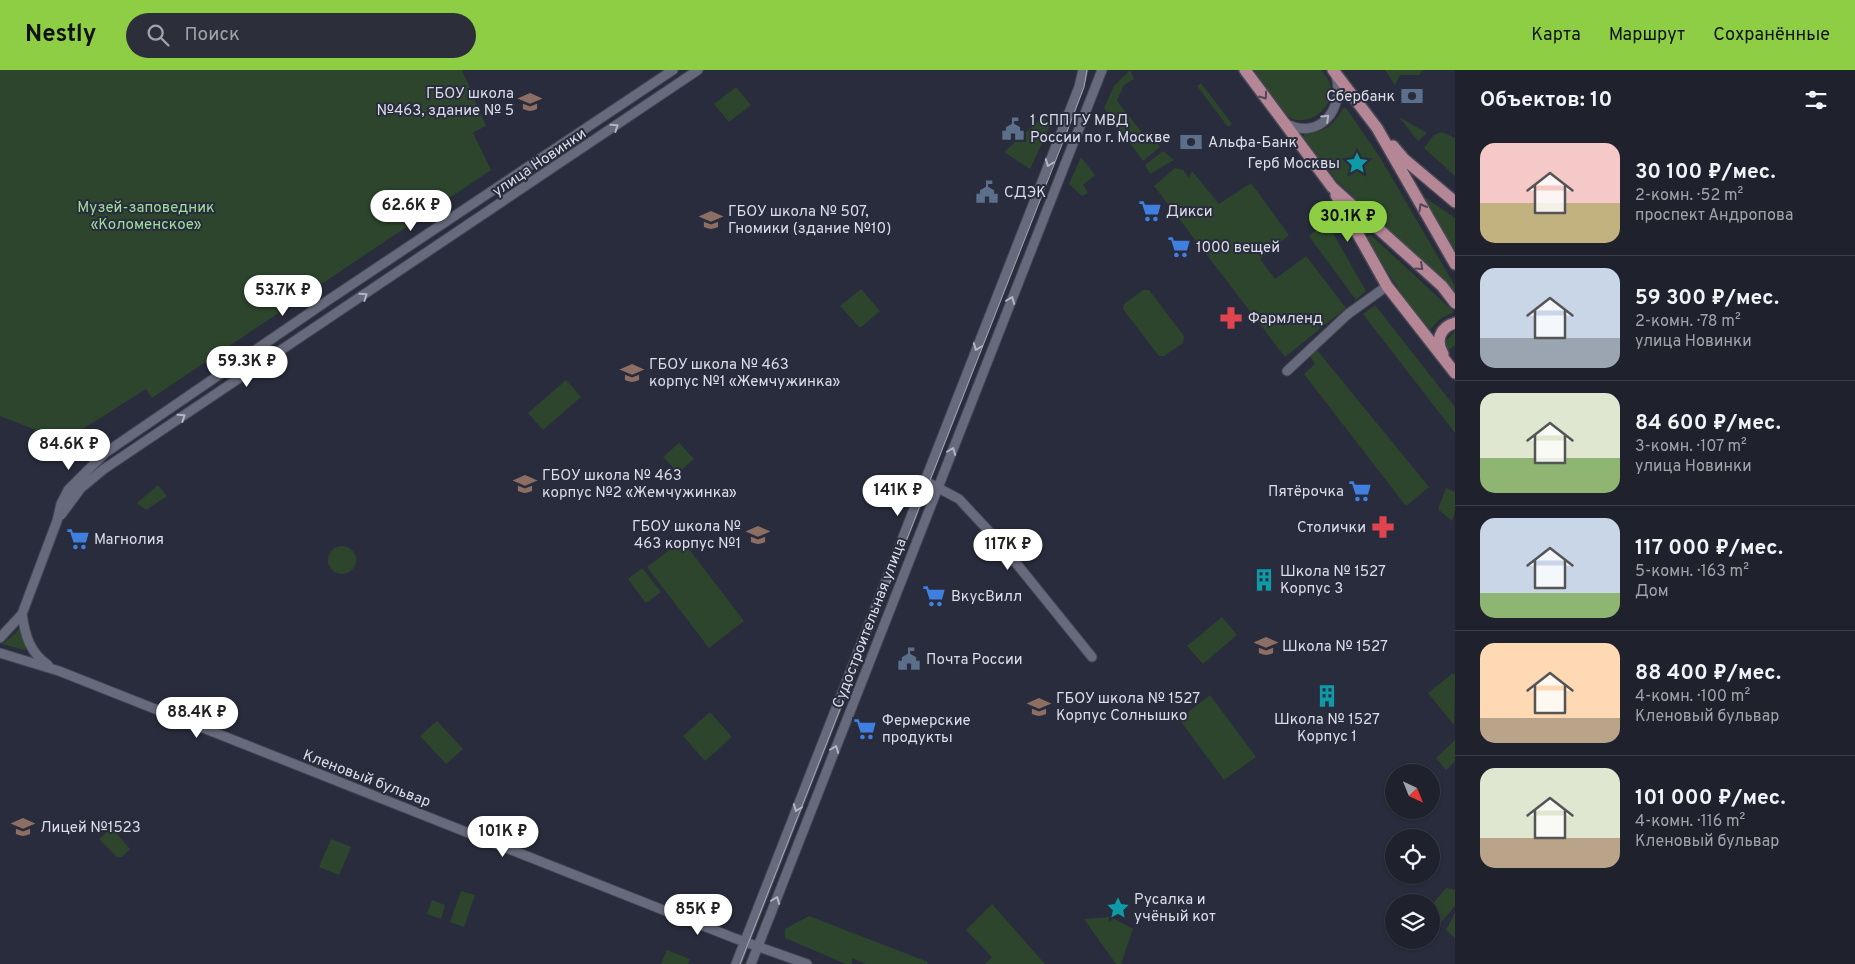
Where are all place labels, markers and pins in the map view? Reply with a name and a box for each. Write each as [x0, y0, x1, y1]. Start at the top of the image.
bank icon: Сбербанк [1399, 83, 1425, 109]
place label: ГБОУ школа №463, здание № 5 [377, 85, 514, 121]
place label: Сбербанк [1326, 88, 1395, 107]
school or university icon: ГБОУ школа №463, здание № 5 [517, 89, 543, 115]
place label: 1 СПП ГУ МВД России по г. Москве [1030, 112, 1170, 148]
public building icon: 1 СПП ГУ МВД России по г. Москве [1000, 116, 1026, 142]
bank icon: Альфа-Банк [1178, 129, 1204, 155]
place label: Альфа-Банк [1208, 134, 1297, 153]
place icon: Герб Москвы [1344, 150, 1370, 176]
place label: Герб Москвы [1247, 155, 1340, 174]
public building icon: СДЭК [974, 179, 1000, 205]
place label: СДЭК [1004, 184, 1046, 203]
pin: 62.6K ₽ [365, 190, 457, 232]
supermarket icon: Дикси [1137, 198, 1163, 224]
pin: 30.1K ₽ [1302, 200, 1394, 243]
place label: ГБОУ школа № 507, Гномики (здание №10) [728, 203, 891, 239]
place label: Дикси [1166, 203, 1213, 222]
school or university icon: ГБОУ школа № 507, Гномики (здание №10) [698, 207, 724, 233]
supermarket icon: 1000 вещей [1166, 234, 1192, 260]
place label: 1000 вещей [1196, 239, 1280, 258]
pin: 53.7K ₽ [237, 274, 329, 317]
pharmacy icon: Фармленд [1218, 305, 1244, 331]
place label: Фармленд [1248, 310, 1323, 329]
pin: 59.3K ₽ [201, 346, 293, 388]
place label: ГБОУ школа № 463 корпус №1 «Жемчужинка» [649, 356, 840, 392]
school or university icon: ГБОУ школа № 463 корпус №1 «Жемчужинка» [619, 360, 645, 386]
pin: 84.6K ₽ [23, 428, 115, 471]
place label: ГБОУ школа № 463 корпус №2 «Жемчужинка» [542, 467, 737, 503]
school or university icon: ГБОУ школа № 463 корпус №2 «Жемчужинка» [512, 471, 538, 497]
pin: 141K ₽ [857, 474, 939, 517]
supermarket icon: Пятёрочка [1347, 478, 1373, 504]
place label: Пятёрочка [1268, 483, 1344, 502]
pharmacy icon: Столички [1370, 514, 1396, 540]
place label: ГБОУ школа № 463 корпус №1 [632, 518, 741, 554]
place label: Столички [1297, 519, 1366, 538]
school or university icon: ГБОУ школа № 463 корпус №1 [745, 522, 771, 548]
supermarket icon: Магнолия [65, 526, 91, 552]
pin: 117K ₽ [967, 528, 1049, 571]
place label: Магнолия [94, 531, 164, 550]
place label: Школа № 1527 Корпус 3 [1280, 563, 1386, 599]
building icon: Школа № 1527 Корпус 3 [1251, 567, 1277, 593]
supermarket icon: ВкусВилл [921, 583, 947, 609]
place label: ВкусВилл [951, 588, 1022, 607]
school or university icon: Школа № 1527 [1253, 633, 1279, 659]
place label: Школа № 1527 [1282, 638, 1388, 657]
public building icon: Почта России [896, 646, 922, 672]
place label: Почта России [926, 651, 1023, 670]
building icon: Школа № 1527 Корпус 1 [1314, 683, 1340, 709]
place label: ГБОУ школа № 1527 Корпус Солнышко [1056, 690, 1200, 726]
school or university icon: ГБОУ школа № 1527 Корпус Солнышко [1026, 694, 1052, 720]
pin: 88.4K ₽ [151, 696, 243, 739]
place label: Школа № 1527 Корпус 1 [1274, 711, 1380, 747]
place label: Фермерские продукты [882, 712, 971, 748]
supermarket icon: Фермерские продукты [852, 716, 878, 742]
school or university icon: Лицей №1523 [10, 814, 36, 840]
pin: 101K ₽ [462, 816, 544, 858]
place label: Лицей №1523 [40, 819, 141, 838]
place label: Русалка и учёный кот [1134, 891, 1216, 927]
pin: 85K ₽ [663, 894, 733, 936]
place icon: Русалка и учёный кот [1105, 895, 1131, 921]

